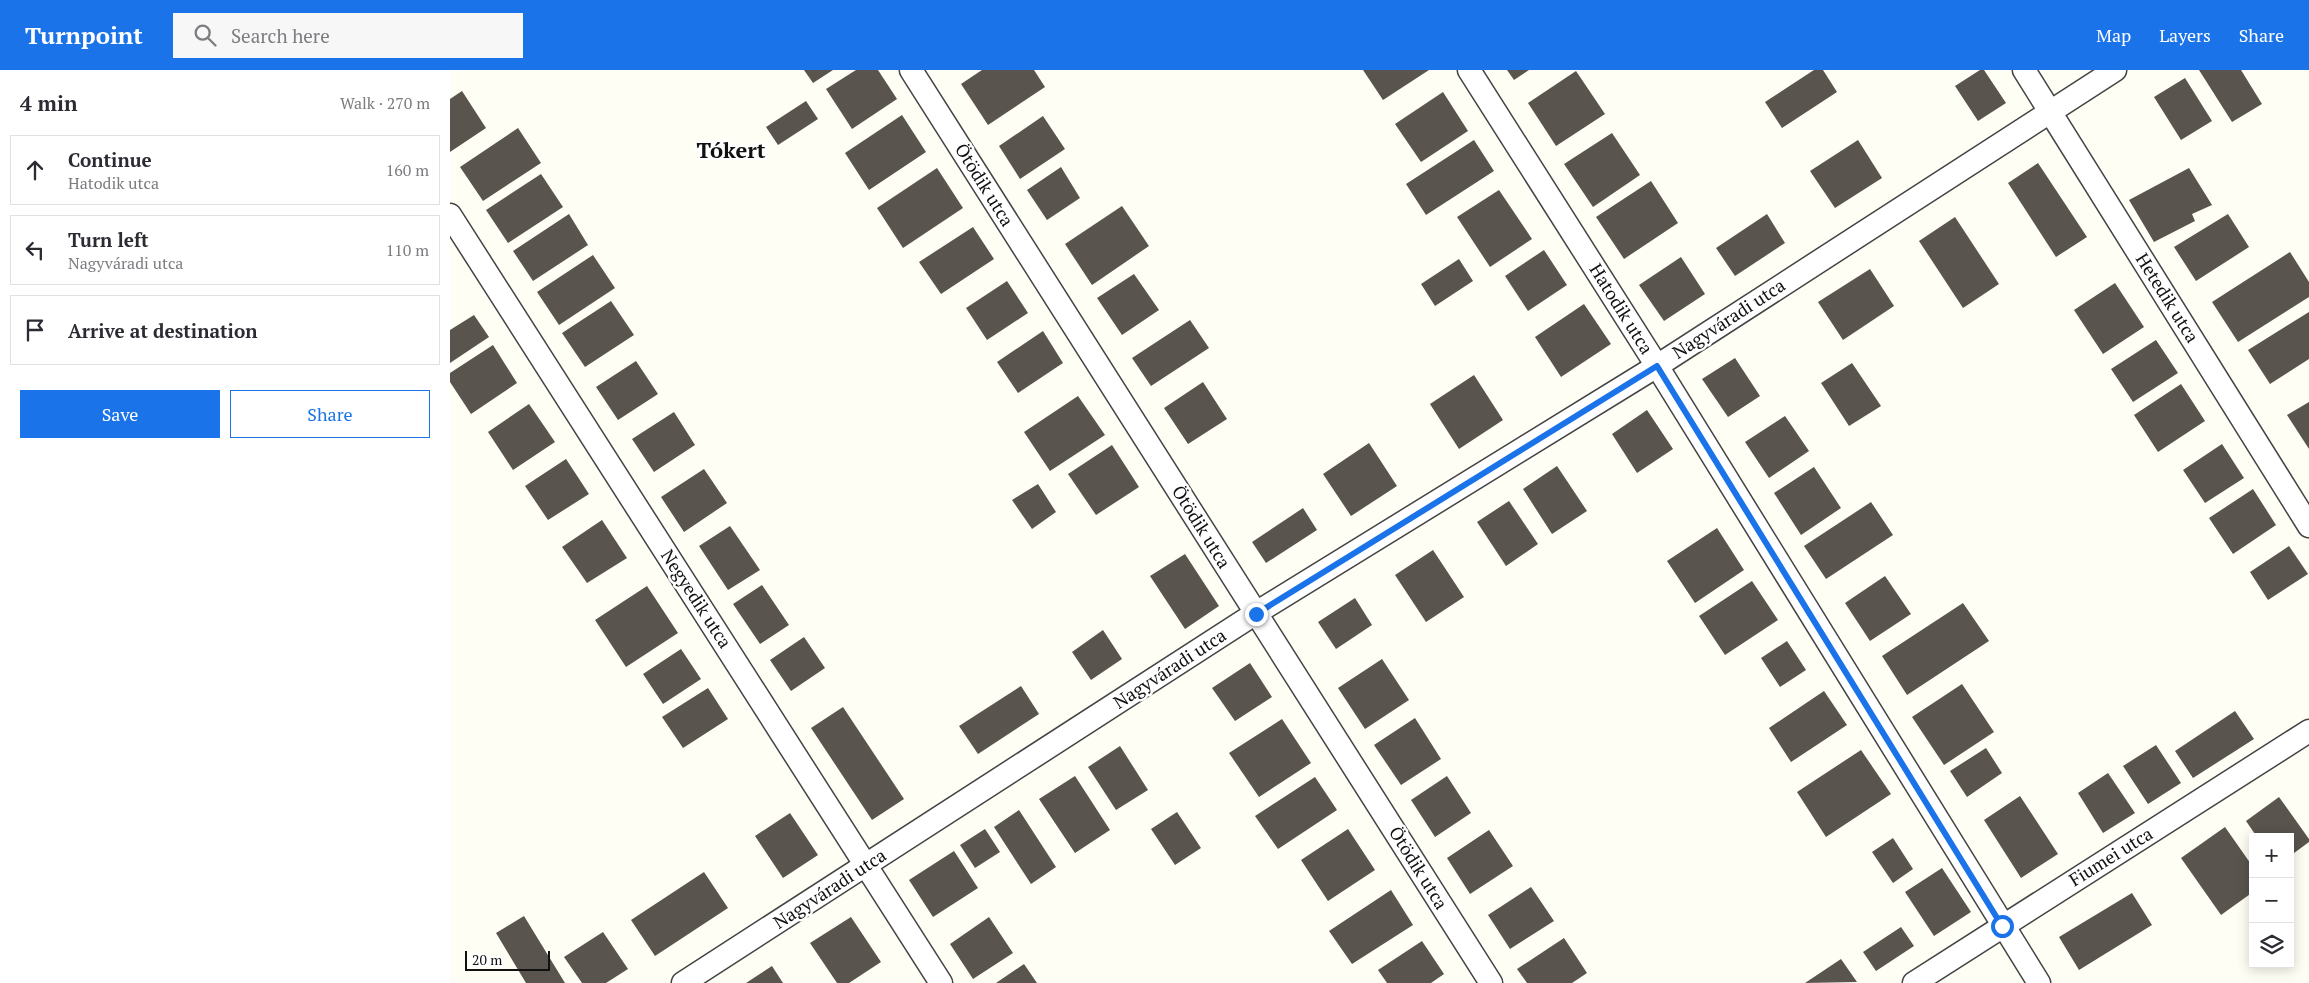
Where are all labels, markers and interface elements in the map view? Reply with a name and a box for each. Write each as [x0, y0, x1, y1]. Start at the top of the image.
search box [173, 13, 523, 58]
text: Turnpoint [25, 19, 143, 51]
icon: search [191, 21, 219, 49]
text: Search here [231, 23, 330, 48]
text: Map [2096, 23, 2131, 47]
text: Layers [2159, 23, 2211, 47]
text: Share [2239, 23, 2284, 47]
text: 4 min [20, 89, 77, 117]
text: Walk · 270 m [340, 92, 430, 114]
district label: Tókert [696, 135, 766, 164]
street label: Ötödik utca [950, 138, 1020, 230]
text: Continue [68, 147, 152, 172]
icon: ahead [21, 156, 49, 184]
text: 160 m [386, 159, 429, 181]
text: Hatodik utca [68, 172, 159, 194]
text: Turn left [68, 227, 149, 252]
icon: left [21, 236, 49, 264]
text: 110 m [386, 239, 429, 261]
street label: Hetedik utca [2131, 248, 2205, 347]
text: Nagyváradi utca [68, 252, 183, 274]
street label: Hatodik utca [1585, 259, 1659, 358]
street label: Nagyváradi utca [1667, 273, 1789, 364]
icon: arrive [21, 316, 49, 344]
text: Arrive at destination [68, 318, 257, 343]
button: Save [20, 390, 220, 438]
button: Share [230, 390, 430, 438]
street label: Ötödik utca [1167, 480, 1237, 572]
street label: Negyedik utca [656, 545, 738, 652]
route end [1245, 603, 1268, 626]
street label: Nagyváradi utca [1108, 623, 1230, 714]
street label: Ötödik utca [1384, 821, 1454, 913]
street label: Fiumei utca [2064, 821, 2157, 891]
map controls [2249, 833, 2294, 968]
button: + [2249, 833, 2294, 878]
street label: Nagyváradi utca [768, 843, 890, 934]
button: − [2249, 878, 2294, 923]
route start [1991, 915, 2014, 938]
button: layers [2249, 923, 2294, 968]
scale bar [465, 948, 550, 971]
text: 20 m [472, 950, 502, 969]

